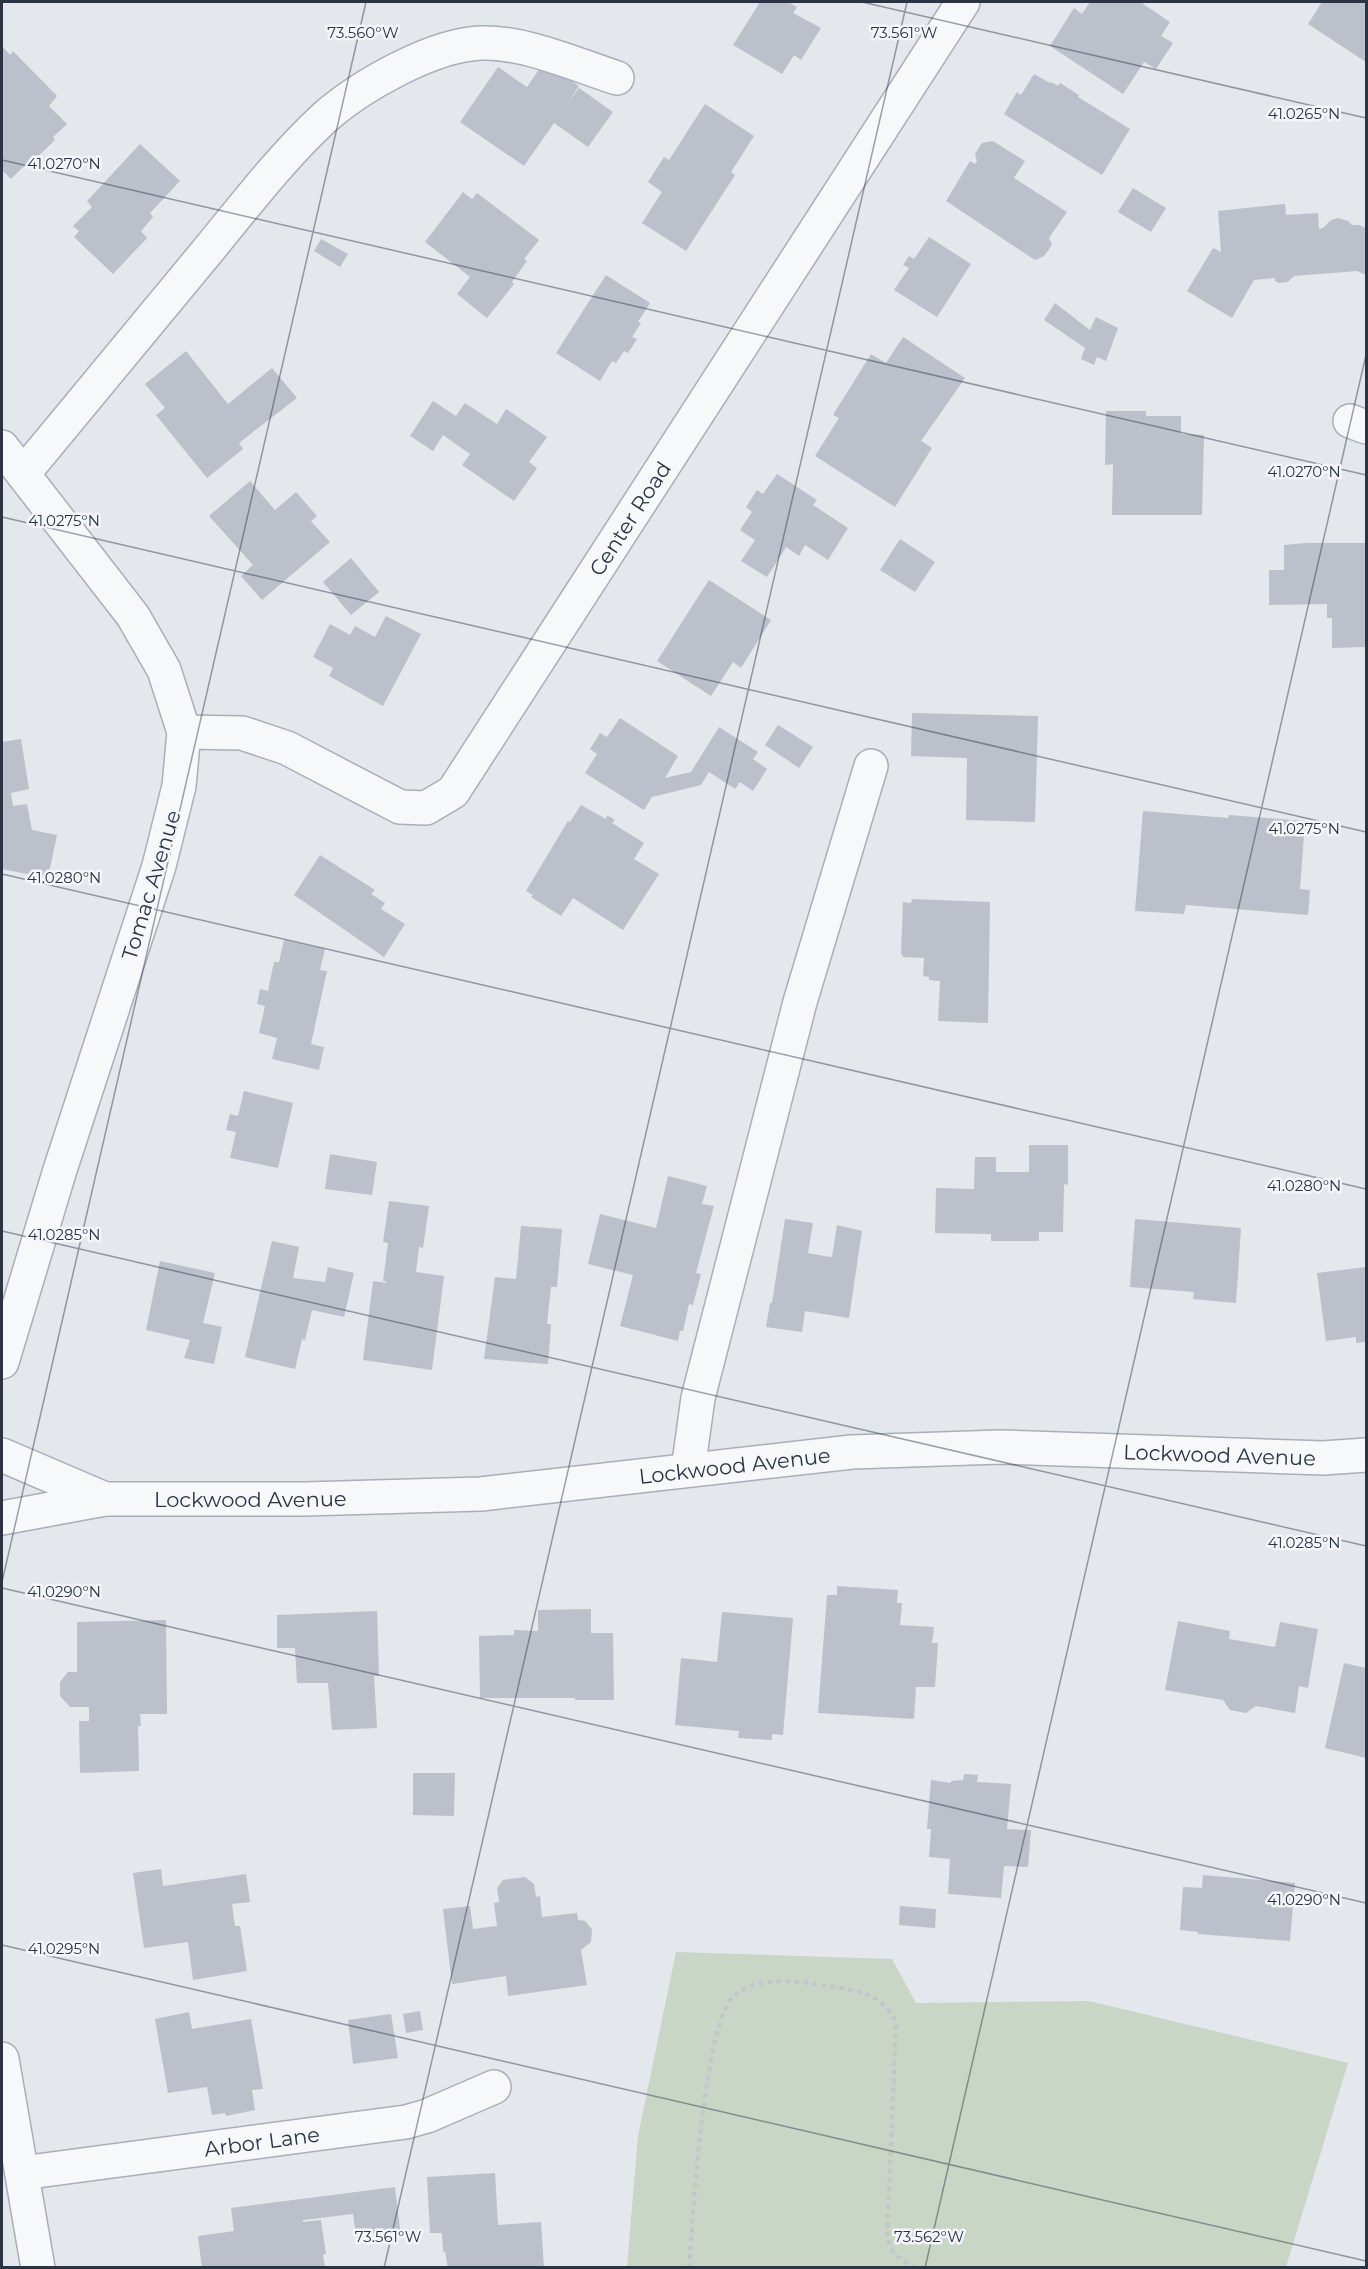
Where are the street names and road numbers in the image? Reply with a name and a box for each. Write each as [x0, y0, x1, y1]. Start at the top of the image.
street label: Center Road [584, 457, 676, 580]
street label: Tomac Avenue [116, 807, 186, 963]
street label: Lockwood Avenue [1123, 1439, 1316, 1470]
street label: Lockwood Avenue [637, 1442, 832, 1489]
street label: Lockwood Avenue [154, 1485, 347, 1512]
street label: Arbor Lane [203, 2121, 321, 2161]

